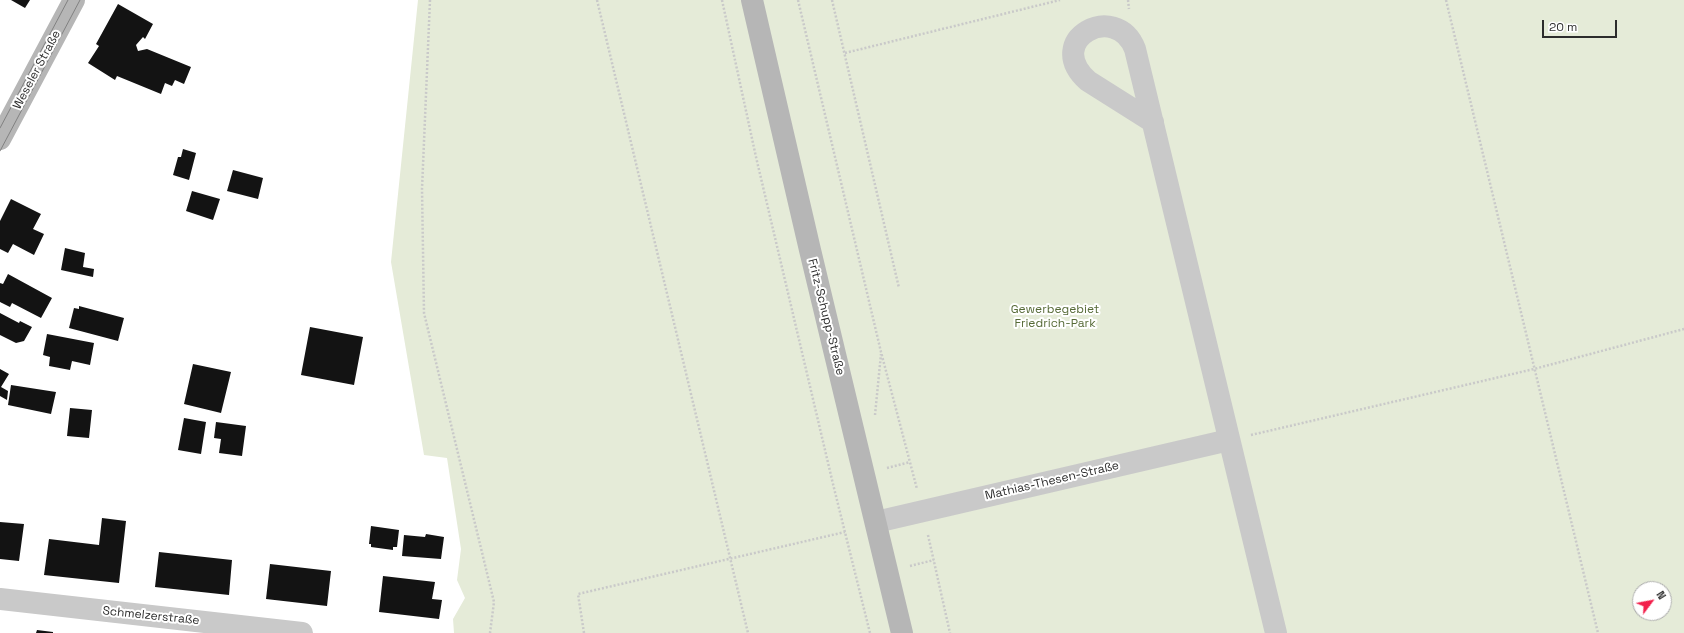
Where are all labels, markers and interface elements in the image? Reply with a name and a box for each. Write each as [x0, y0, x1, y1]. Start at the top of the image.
scale bar [1544, 12, 1619, 38]
text: 20 m [1549, 19, 1577, 35]
street label: Weseler Straße [10, 28, 64, 112]
street label: Fritz-Schupp-Straße [805, 257, 847, 377]
park label: Gewerbegebiet Friedrich-Park [1011, 303, 1099, 331]
street label: Mathias-Thesen-Straße [984, 459, 1120, 503]
north arrow [1632, 581, 1672, 621]
text: N [1653, 588, 1669, 602]
street label: Schmelzerstraße [102, 604, 200, 628]

